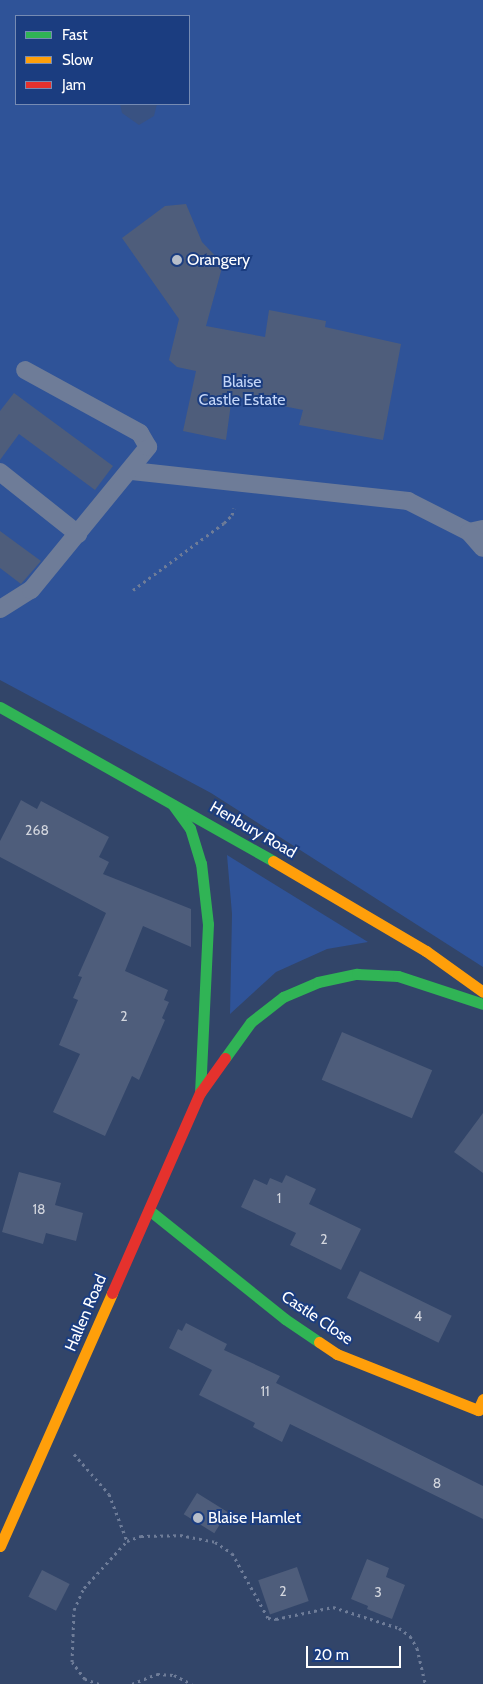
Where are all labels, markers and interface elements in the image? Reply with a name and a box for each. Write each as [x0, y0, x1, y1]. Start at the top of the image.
legend [15, 15, 190, 105]
text: Fast [62, 26, 87, 44]
text: Slow [62, 51, 93, 69]
text: Jam [62, 76, 86, 94]
place label: Orangery [187, 250, 250, 270]
marker: Orangery [171, 254, 183, 266]
park label: Blaise Castle Estate [199, 372, 285, 410]
street label: Henbury Road [206, 797, 300, 863]
house number: 268 [25, 822, 49, 838]
house number: 2 [120, 1008, 128, 1024]
house number: 1 [277, 1190, 281, 1206]
house number: 18 [32, 1201, 46, 1217]
house number: 2 [320, 1231, 328, 1247]
street label: Hallen Road [61, 1272, 111, 1354]
street label: Castle Close [278, 1287, 356, 1349]
house number: 4 [414, 1308, 422, 1324]
house number: 11 [260, 1383, 270, 1399]
house number: 8 [433, 1475, 441, 1491]
place label: Blaise Hamlet [208, 1508, 301, 1528]
marker: Blaise Hamlet [192, 1512, 204, 1524]
house number: 2 [279, 1583, 287, 1599]
house number: 3 [374, 1584, 382, 1600]
scale bar [308, 1636, 403, 1668]
text: 20 m [314, 1646, 349, 1664]

